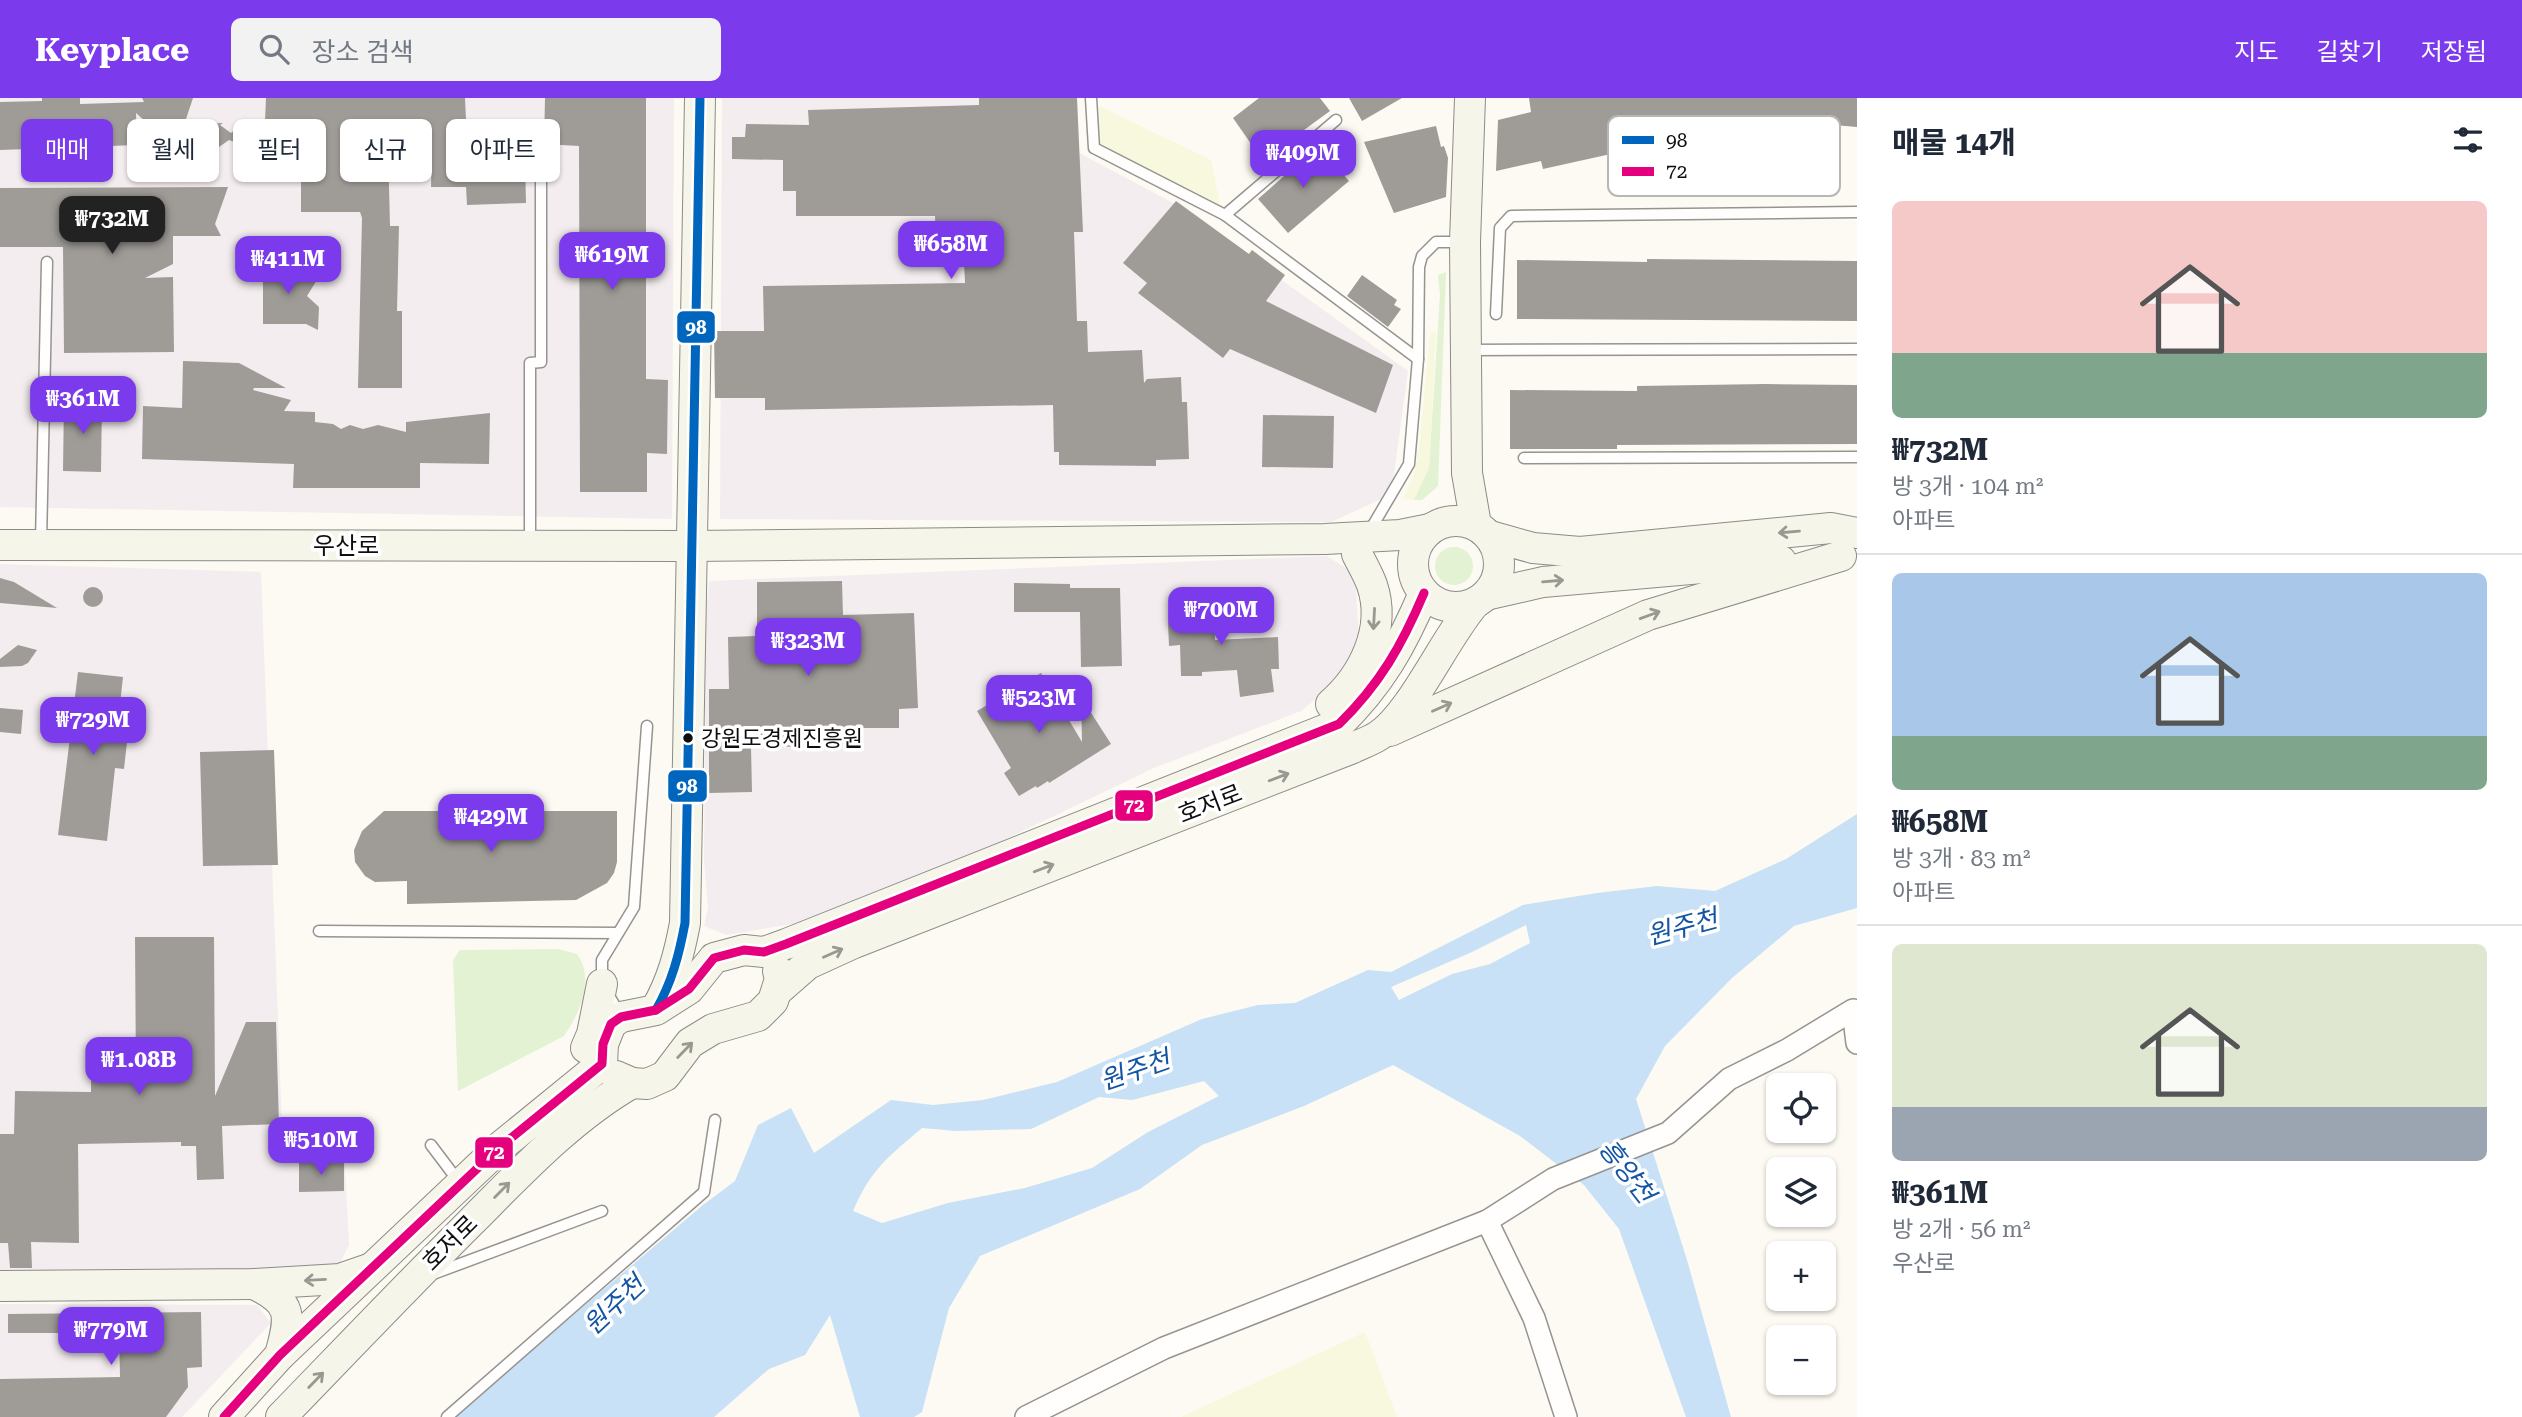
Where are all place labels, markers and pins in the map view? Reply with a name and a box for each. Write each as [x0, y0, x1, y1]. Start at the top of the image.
pin: ₩409M [1254, 130, 1352, 190]
pin: ₩732M [63, 197, 161, 256]
pin: ₩658M [902, 222, 1000, 281]
pin: ₩619M [563, 232, 661, 292]
pin: ₩411M [239, 236, 337, 296]
pin: ₩361M [34, 376, 132, 436]
pin: ₩700M [1172, 588, 1270, 647]
pin: ₩323M [759, 618, 857, 678]
pin: ₩523M [990, 676, 1088, 735]
pin: ₩729M [44, 698, 142, 757]
place label: 강원도경제진흥원 [701, 726, 863, 751]
marker: 강원도경제진흥원 [681, 731, 695, 745]
pin: ₩429M [442, 794, 540, 854]
pin: ₩1.08B [82, 1038, 196, 1097]
pin: ₩510M [272, 1118, 370, 1177]
pin: ₩779M [62, 1308, 160, 1367]

